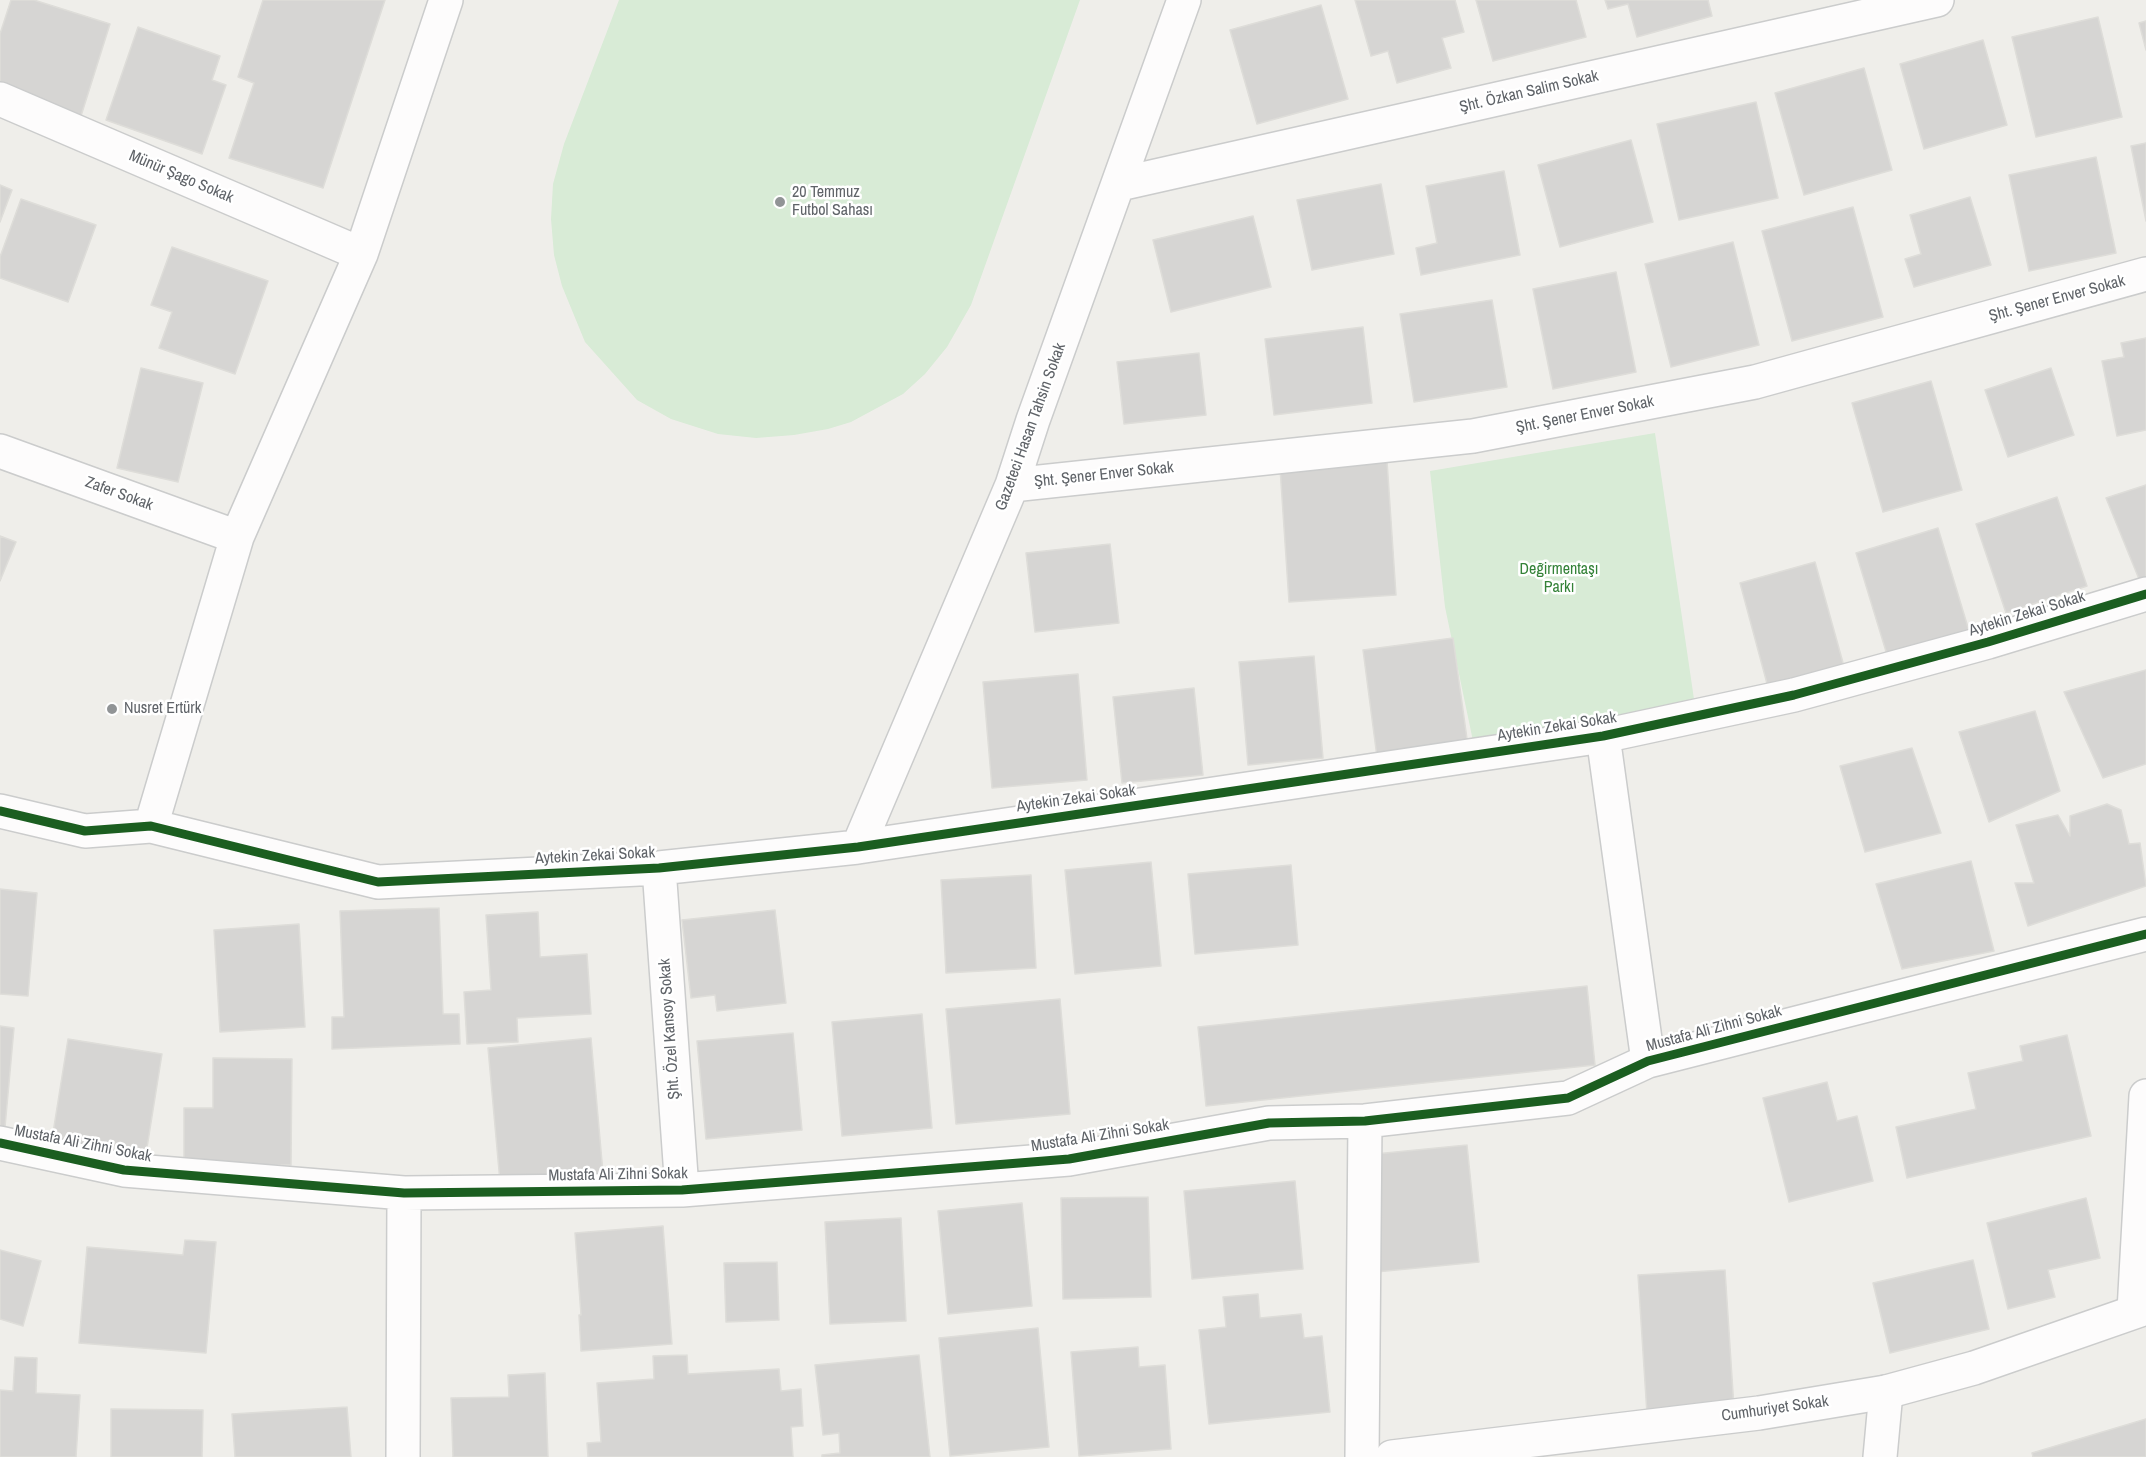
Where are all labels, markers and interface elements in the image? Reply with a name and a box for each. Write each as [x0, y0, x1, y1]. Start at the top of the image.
street label: Şht. Özkan Salim Sokak [1458, 67, 1600, 117]
street label: Münür Şago Sokak [126, 146, 236, 208]
place label: 20 Temmuz Futbol Sahası [792, 183, 873, 221]
marker: 20 Temmuz Futbol Sahası [773, 195, 787, 209]
street label: Şht. Şener Enver Sokak [1987, 272, 2127, 326]
street label: Gazeteci Hasan Tahsin Sokak [992, 341, 1070, 513]
street label: Şht. Şener Enver Sokak [1514, 392, 1656, 438]
street label: Şht. Şener Enver Sokak [1033, 458, 1175, 492]
street label: Zafer Sokak [82, 473, 156, 515]
park label: Değirmentaşı Parkı [1520, 560, 1598, 598]
street label: Aytekin Zekai Sokak [1967, 587, 2087, 641]
place label: Nusret Ertürk [124, 699, 201, 719]
marker: Nusret Ertürk [105, 702, 119, 716]
street label: Aytekin Zekai Sokak [1496, 708, 1618, 746]
street label: Aytekin Zekai Sokak [1015, 781, 1137, 817]
street label: Aytekin Zekai Sokak [535, 843, 655, 869]
street label: Şht. Özel Kansoy Sokak [655, 958, 685, 1100]
street label: Mustafa Ali Zihni Sokak [1644, 1002, 1784, 1056]
street label: Mustafa Ali Zihni Sokak [1030, 1116, 1170, 1156]
street label: Mustafa Ali Zihni Sokak [13, 1121, 153, 1167]
street label: Mustafa Ali Zihni Sokak [548, 1164, 688, 1186]
street label: Cumhuriyet Sokak [1720, 1392, 1830, 1426]

